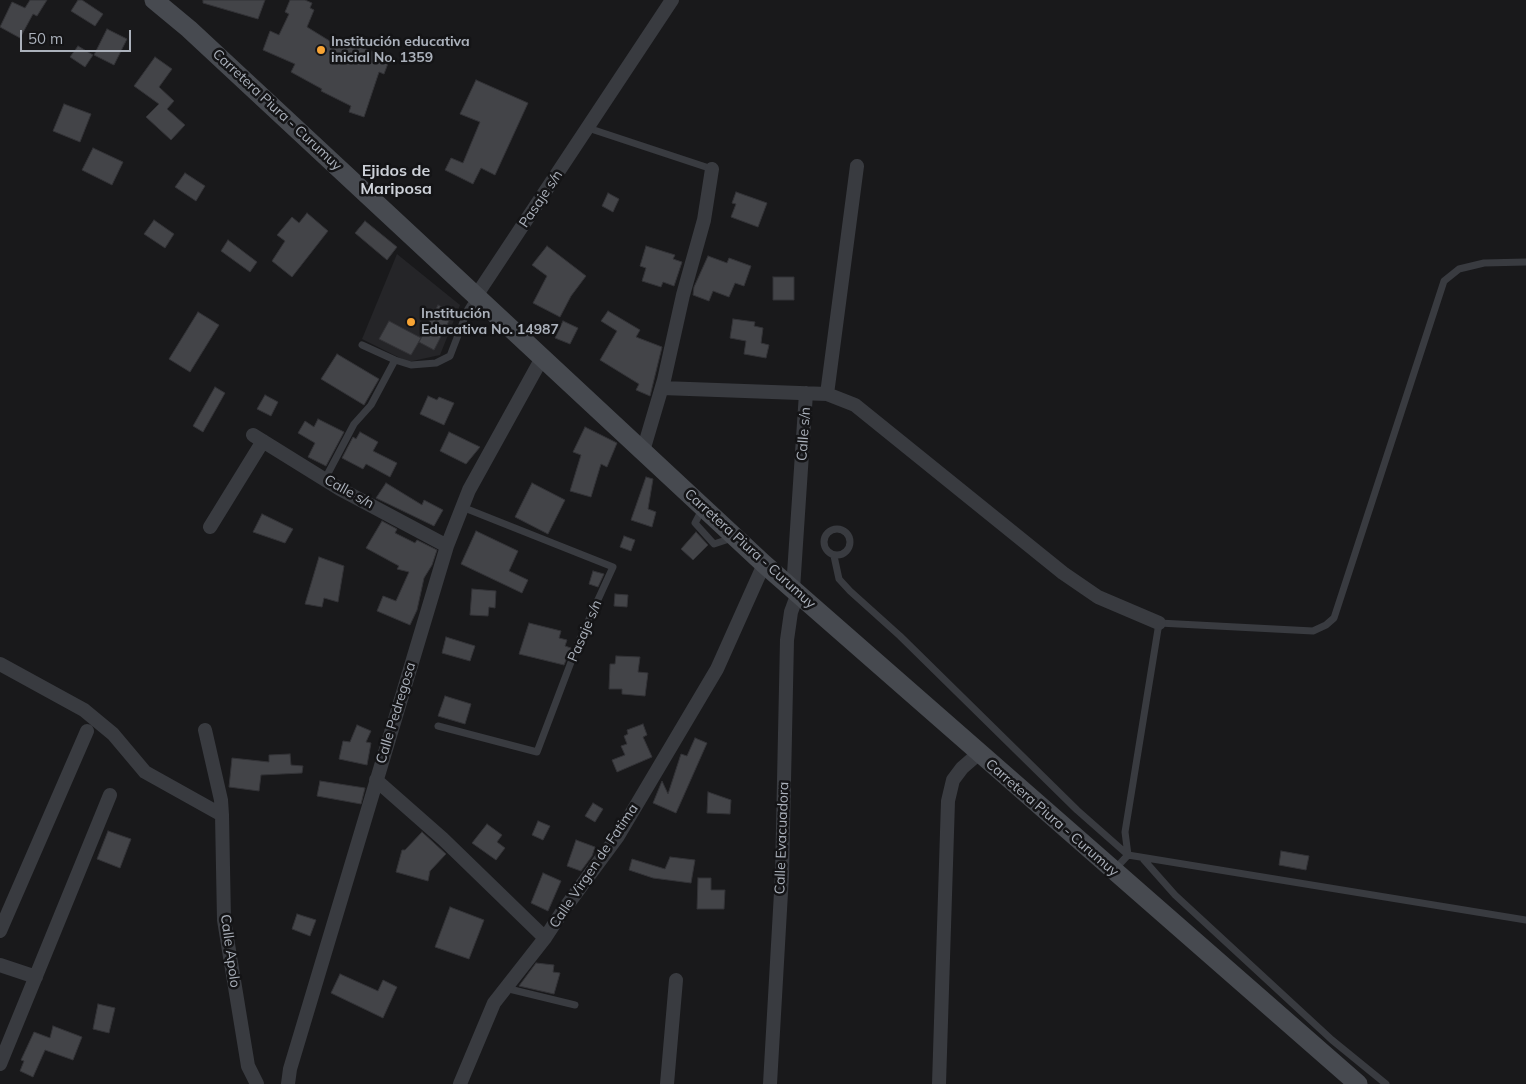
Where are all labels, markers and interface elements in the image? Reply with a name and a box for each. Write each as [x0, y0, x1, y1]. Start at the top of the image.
scale bar [22, 20, 134, 52]
text: 50 m [28, 29, 63, 48]
place label: Institución educativa inicial No. 1359 [331, 34, 470, 66]
marker: Institución educativa inicial No. 1359 [315, 44, 327, 56]
street label: Carretera Piura - Curumuy [209, 46, 345, 174]
district label: Ejidos de Mariposa [360, 161, 432, 199]
street label: Pasaje s/n [516, 167, 566, 231]
place label: Institución Educativa No. 14987 [421, 306, 559, 338]
marker: Institución Educativa No. 14987 [405, 316, 417, 328]
street label: Calle s/n [794, 406, 814, 462]
street label: Calle s/n [321, 472, 377, 512]
street label: Carretera Piura - Curumuy [681, 486, 819, 612]
street label: Pasaje s/n [564, 598, 606, 664]
street label: Calle Pedregosa [373, 660, 419, 766]
street label: Carretera Piura - Curumuy [982, 756, 1122, 880]
street label: Calle Evacuadora [772, 781, 792, 895]
street label: Calle Virgen de Fatima [546, 801, 642, 931]
street label: Calle Apolo [217, 913, 243, 989]

